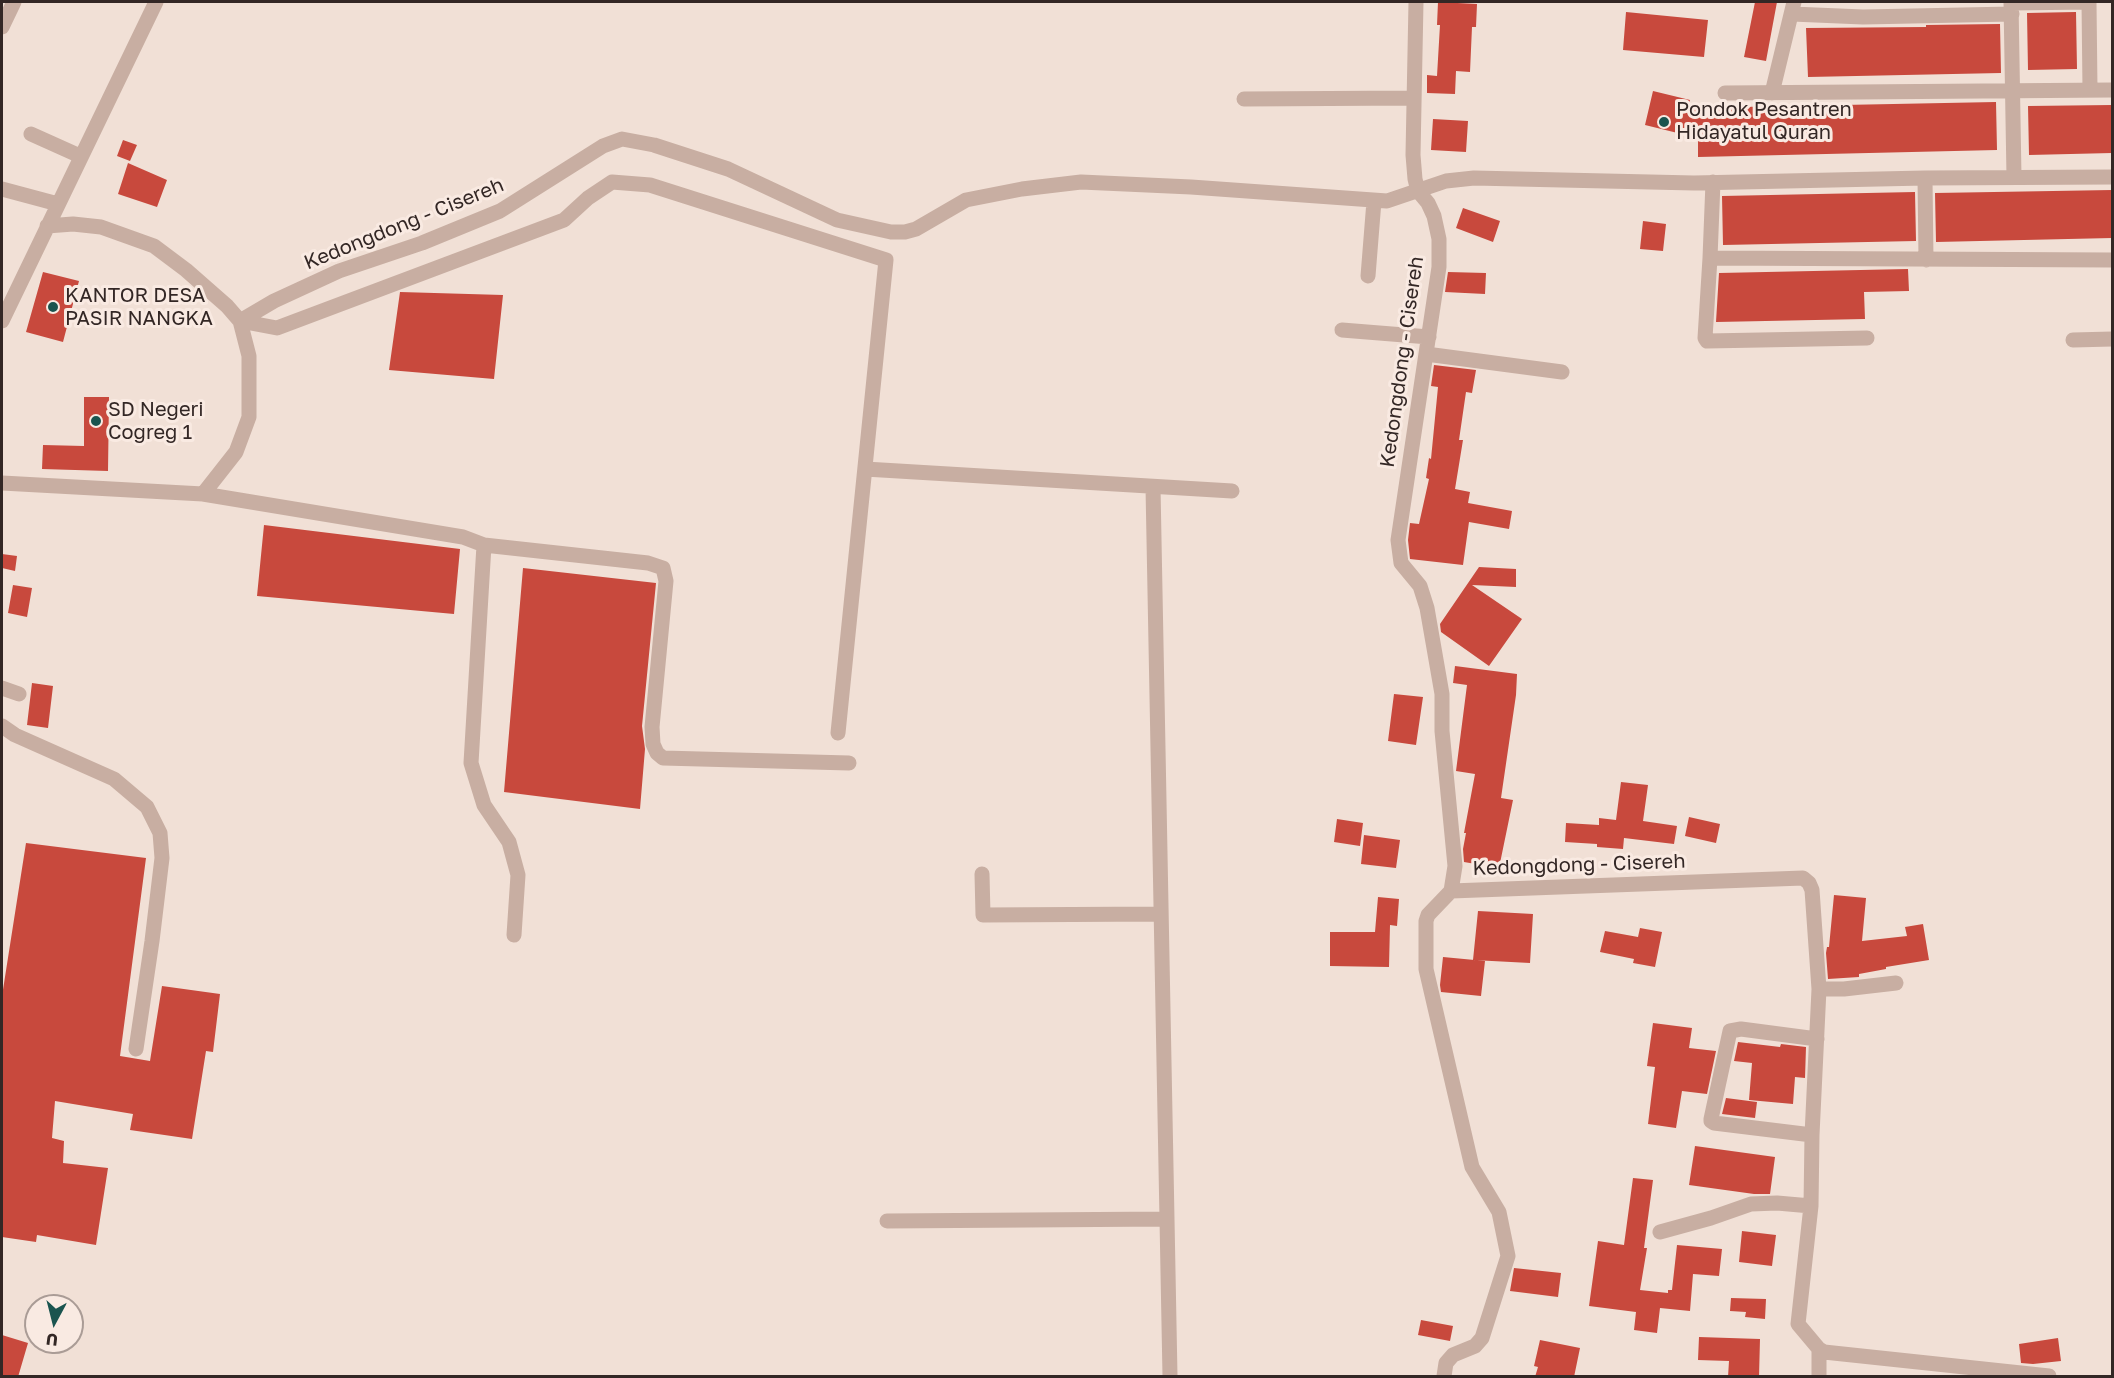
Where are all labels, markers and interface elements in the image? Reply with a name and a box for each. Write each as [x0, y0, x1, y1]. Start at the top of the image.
place label: Pondok Pesantren Hidayatul Quran [1676, 98, 1852, 145]
marker: Pondok Pesantren Hidayatul Quran [1657, 115, 1671, 129]
street label: Kedongdong - Cisereh [301, 173, 507, 275]
street label: Kedongdong - Cisereh [1375, 255, 1429, 469]
place label: KANTOR DESA PASIR NANGKA [65, 284, 213, 331]
marker: KANTOR DESA PASIR NANGKA [46, 300, 60, 314]
place label: SD Negeri Cogreg 1 [108, 398, 204, 445]
marker: SD Negeri Cogreg 1 [89, 414, 103, 428]
street label: Kedongdong - Cisereh [1472, 849, 1686, 881]
north arrow [24, 1294, 84, 1354]
text: U [45, 1329, 59, 1351]

